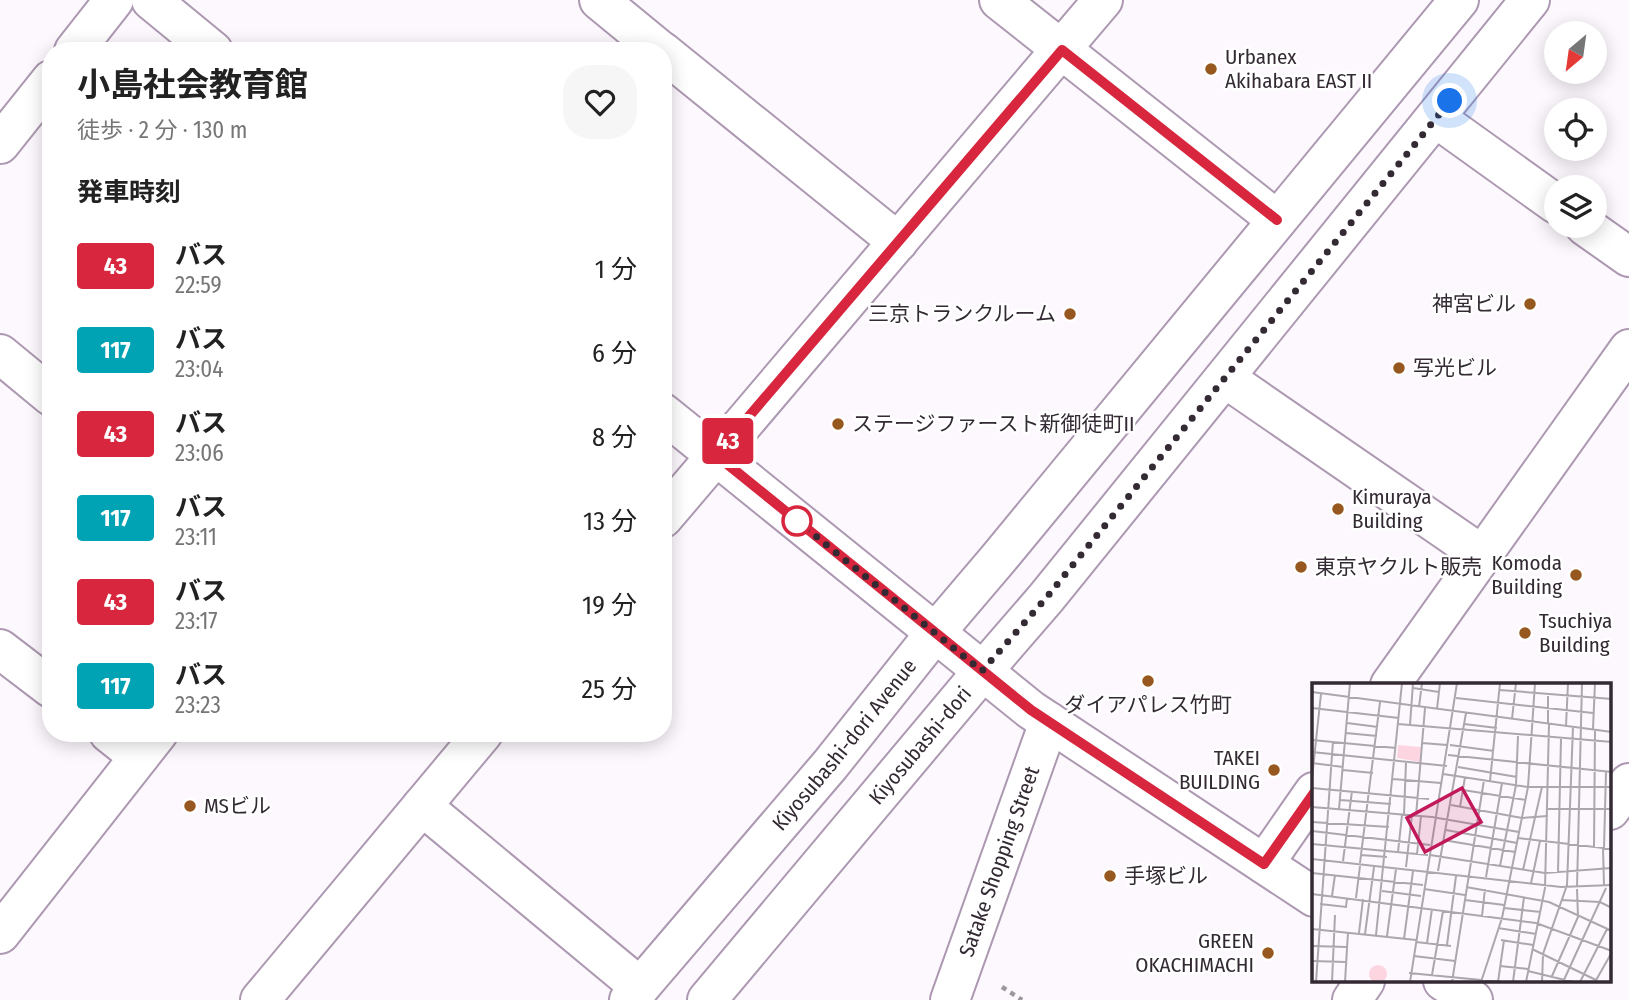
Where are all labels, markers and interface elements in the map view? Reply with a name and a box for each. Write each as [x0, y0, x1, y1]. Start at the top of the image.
north arrow [1544, 21, 1606, 84]
map controls [1544, 21, 1607, 238]
place label: Urbanex Akihabara EAST II [1225, 44, 1372, 94]
marker: Urbanex Akihabara EAST II [1203, 61, 1219, 77]
text: 小島社会教育館 [77, 65, 308, 105]
button: heart [563, 65, 637, 139]
your location [1432, 83, 1467, 118]
button: locate [1544, 98, 1607, 161]
text: 徒歩 · 2 分 · 130 m [77, 116, 247, 144]
button: layers [1544, 175, 1607, 238]
text: 発車時刻 [77, 177, 181, 208]
text: バス [175, 240, 227, 271]
text: 43 [104, 252, 127, 280]
text: 1 分 [595, 254, 637, 285]
text: 22:59 [175, 271, 222, 299]
place label: 神宮ビル [1432, 291, 1516, 317]
marker: 神宮ビル [1522, 296, 1538, 312]
place label: 三京トランクルーム [868, 301, 1056, 327]
marker: 三京トランクルーム [1062, 306, 1078, 322]
text: バス [175, 324, 227, 355]
text: 117 [100, 336, 131, 364]
text: 6 分 [592, 338, 637, 369]
text: 23:04 [175, 355, 223, 383]
place label: 写光ビル [1413, 355, 1497, 381]
marker: 写光ビル [1391, 360, 1407, 376]
text: バス [175, 408, 227, 439]
place label: ステージファースト新御徒町II [852, 411, 1135, 437]
marker: ステージファースト新御徒町II [830, 416, 846, 432]
line badge: 43 [696, 418, 760, 464]
text: 43 [104, 420, 127, 448]
text: 8 分 [592, 422, 637, 453]
text: 43 [716, 427, 740, 455]
text: 23:06 [175, 439, 224, 467]
place label: Kimuraya Building [1352, 484, 1432, 534]
text: バス [175, 492, 227, 523]
marker: Kimuraya Building [1330, 501, 1346, 517]
text: 117 [100, 504, 131, 532]
text: 13 分 [583, 506, 637, 537]
unlabelled marker [782, 506, 812, 536]
text: 23:11 [175, 523, 217, 551]
place label: Komoda Building [1491, 550, 1562, 600]
place label: 東京ヤクルト販売 [1315, 554, 1482, 580]
marker: 東京ヤクルト販売 [1293, 559, 1309, 575]
marker: Komoda Building [1568, 567, 1584, 583]
text: バス [175, 576, 227, 607]
text: 43 [104, 588, 127, 616]
text: 19 分 [582, 590, 637, 621]
text: 23:17 [175, 607, 218, 635]
place label: Tsuchiya Building [1539, 608, 1612, 658]
marker: Tsuchiya Building [1517, 625, 1533, 641]
street label: Kiyosubashi-dori Avenue [768, 653, 922, 835]
text: バス [175, 660, 227, 691]
text: 117 [100, 672, 131, 700]
marker: ダイアパレス竹町 [1140, 673, 1156, 689]
text: 25 分 [581, 674, 637, 705]
street label: Kiyosubashi-dori [864, 681, 978, 809]
inset map [1312, 683, 1612, 982]
text: 23:23 [175, 691, 221, 719]
place label: ダイアパレス竹町 [1064, 692, 1232, 718]
place label: TAKEI BUILDING [1179, 745, 1260, 795]
marker: TAKEI BUILDING [1266, 762, 1282, 778]
street label: Satake Shopping Street [953, 763, 1045, 960]
place label: MSビル [204, 793, 271, 819]
marker: MSビル [182, 798, 198, 814]
place label: 手塚ビル [1124, 863, 1208, 889]
marker: 手塚ビル [1102, 868, 1118, 884]
place label: GREEN OKACHIMACHI [1135, 928, 1254, 978]
marker: GREEN OKACHIMACHI [1260, 945, 1276, 961]

